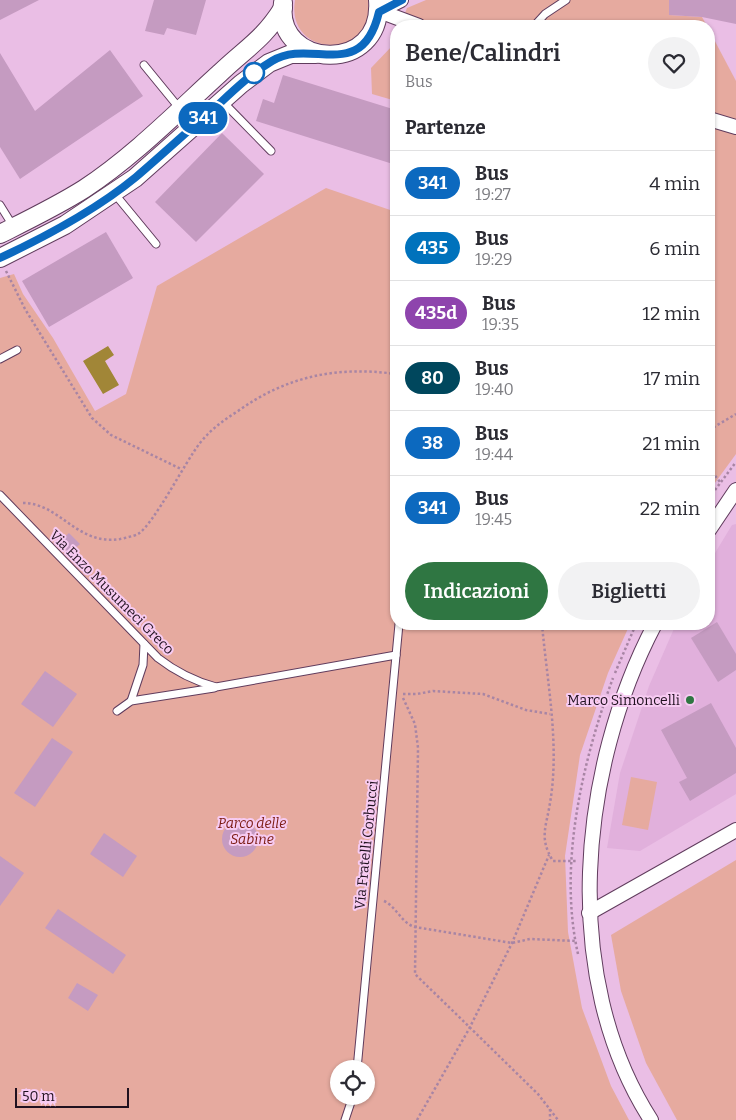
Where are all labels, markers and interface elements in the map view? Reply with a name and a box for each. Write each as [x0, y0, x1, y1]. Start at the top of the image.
button: heart [648, 37, 700, 89]
text: Bene/Calindri [405, 39, 561, 67]
unlabelled marker [243, 62, 265, 84]
text: Bus [405, 72, 433, 91]
line badge: 341 [174, 102, 232, 134]
text: 341 [188, 107, 218, 129]
text: Partenze [405, 116, 486, 139]
text: Bus [475, 162, 509, 185]
text: 341 [418, 172, 447, 194]
text: 4 min [649, 172, 700, 195]
text: 19:27 [475, 185, 511, 204]
text: Bus [475, 227, 509, 250]
text: 435 [417, 237, 448, 259]
text: 6 min [649, 237, 700, 260]
text: 19:29 [475, 250, 512, 269]
text: Bus [482, 292, 516, 315]
text: 435d [415, 302, 457, 324]
text: 12 min [642, 302, 700, 325]
text: 19:35 [482, 315, 519, 334]
text: Bus [475, 357, 509, 380]
text: 80 [421, 367, 444, 389]
text: 17 min [643, 367, 700, 390]
text: 19:40 [475, 380, 514, 399]
text: Bus [475, 422, 509, 445]
text: 38 [422, 432, 443, 454]
text: 21 min [642, 432, 700, 455]
text: 19:44 [475, 445, 513, 464]
text: Bus [475, 487, 509, 510]
text: 341 [418, 497, 447, 519]
text: 22 min [640, 497, 700, 520]
text: 19:45 [475, 510, 512, 529]
street label: Via Enzo Musumeci Greco [46, 527, 177, 658]
button: Indicazioni [405, 562, 548, 620]
button: Biglietti [558, 562, 700, 620]
place label: Marco Simoncelli [567, 692, 680, 709]
marker: Marco Simoncelli [684, 694, 696, 706]
street label: Via Fratelli Corbucci [351, 780, 382, 910]
park label: Parco delle Sabine [218, 815, 286, 848]
map controls [330, 1060, 375, 1105]
button: locate [330, 1060, 375, 1105]
scale bar [15, 1085, 129, 1108]
text: 50 m [22, 1088, 55, 1105]

